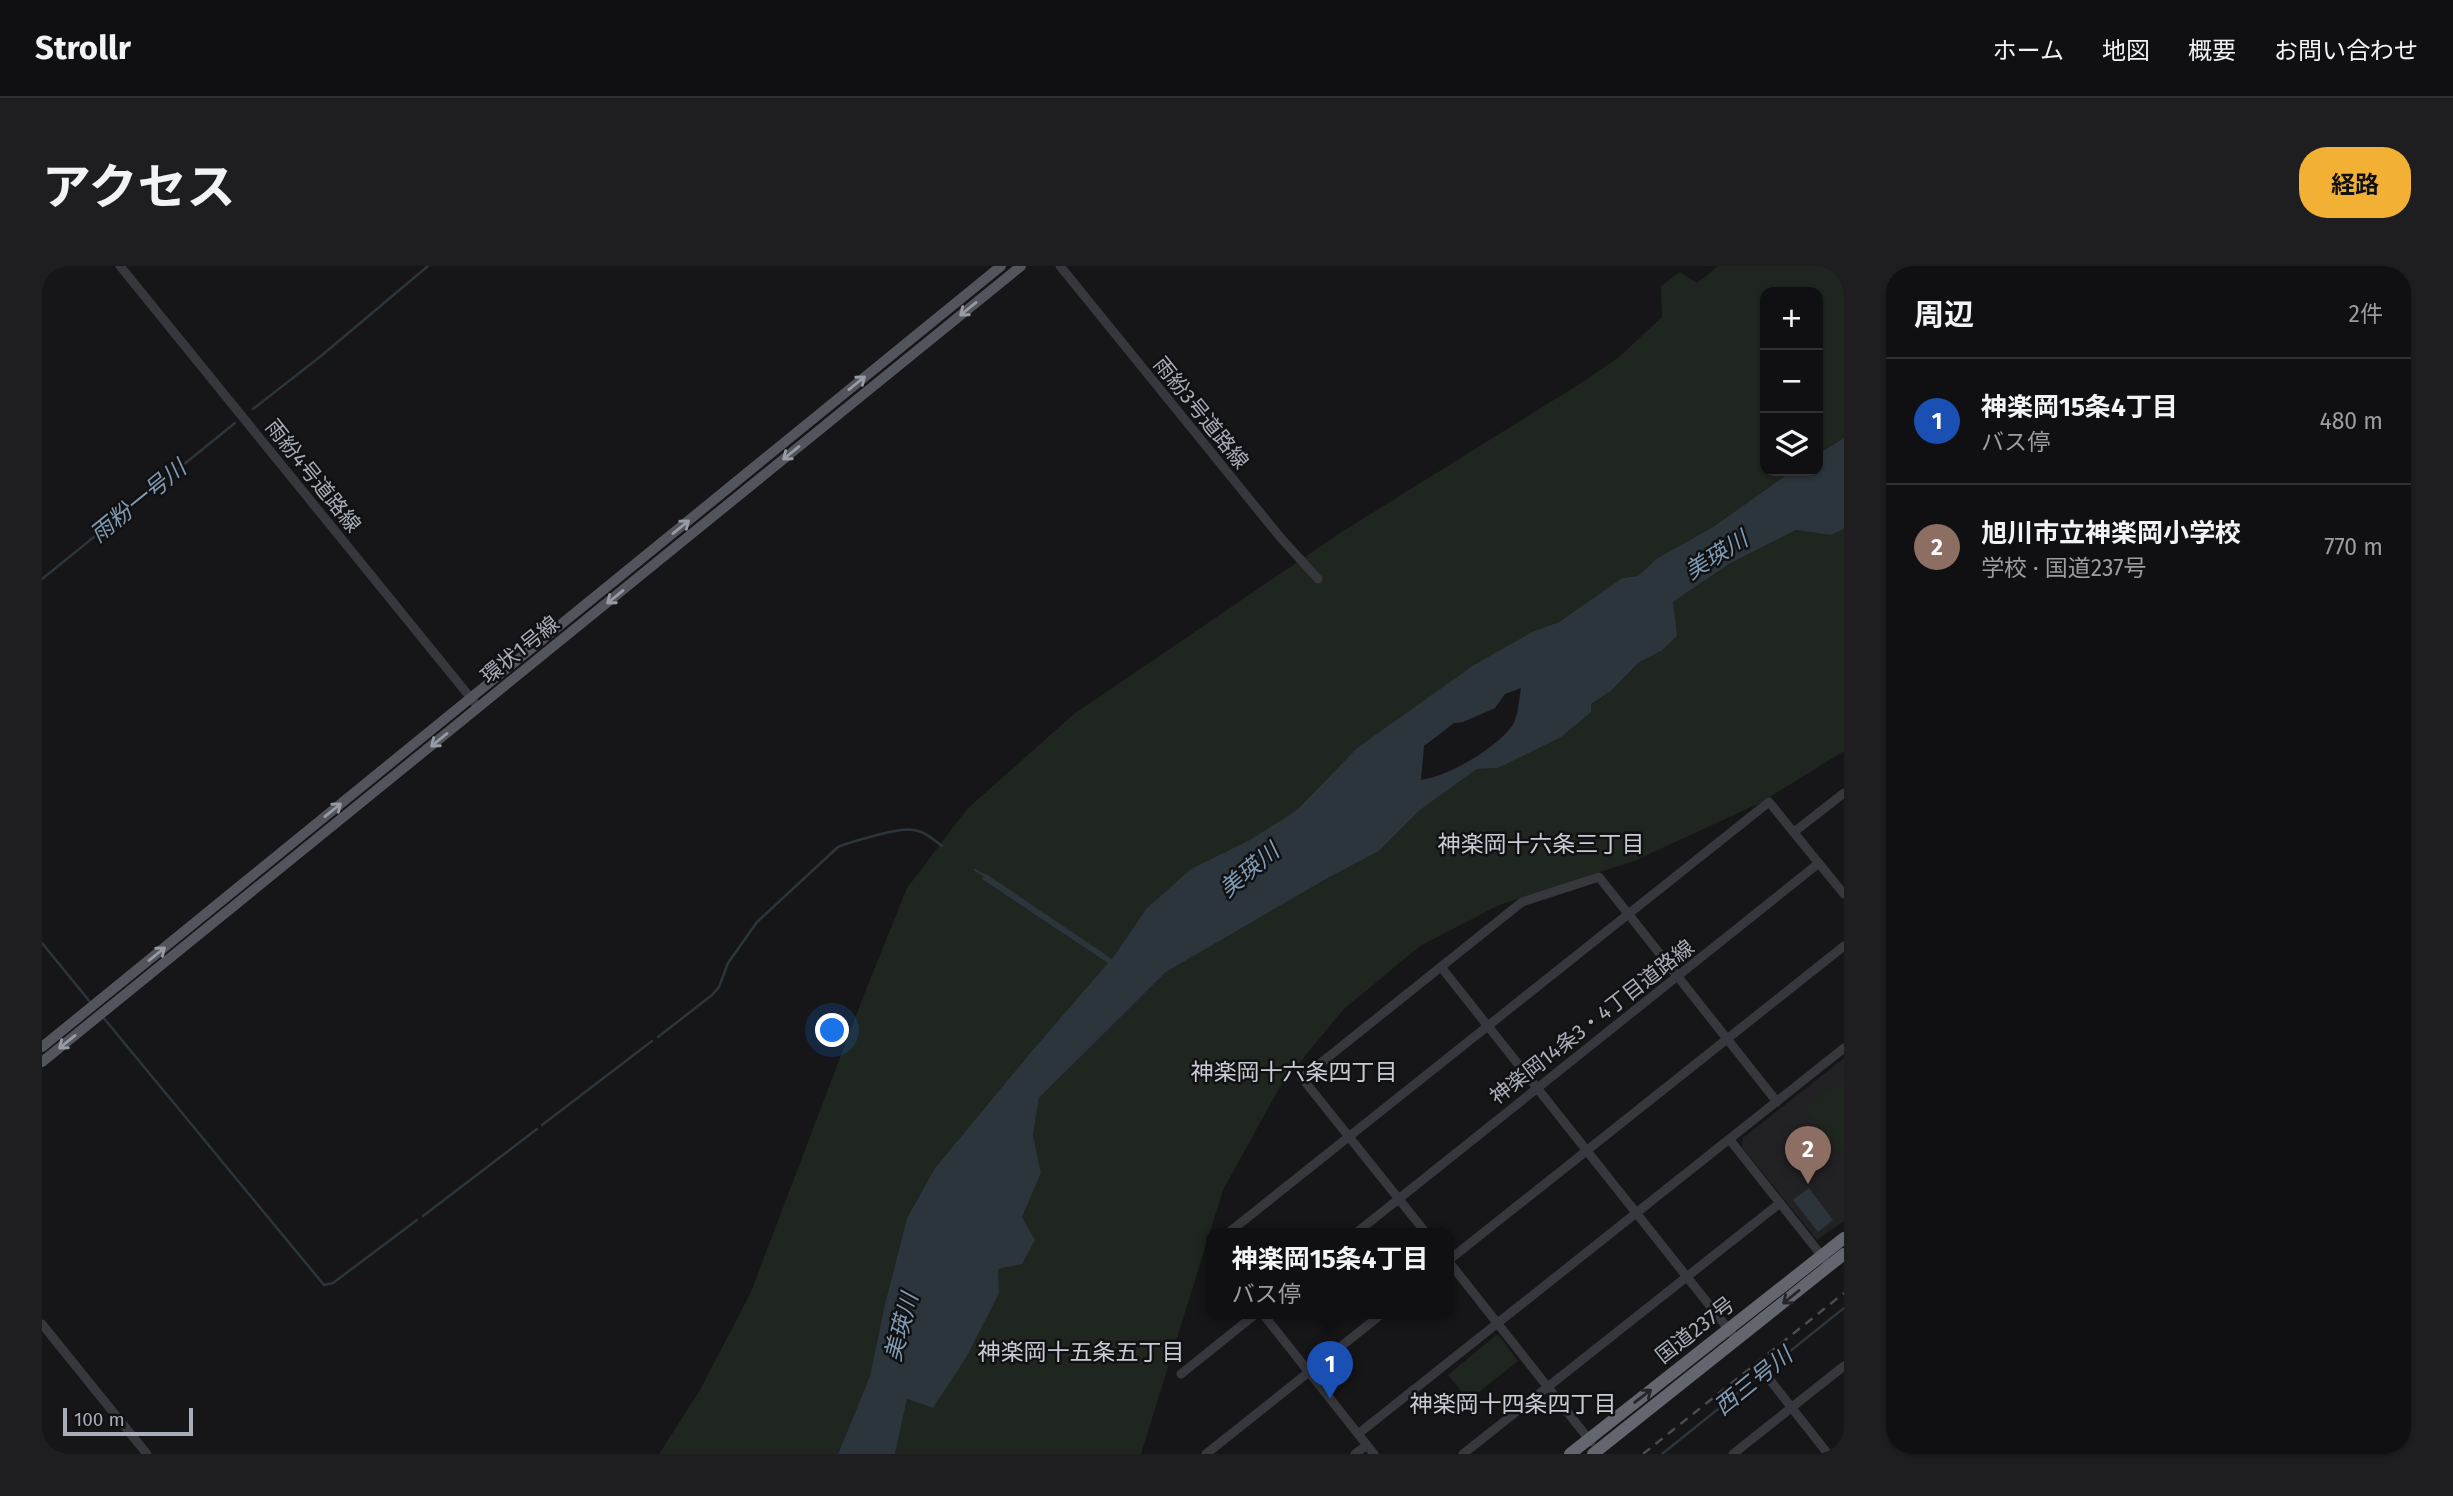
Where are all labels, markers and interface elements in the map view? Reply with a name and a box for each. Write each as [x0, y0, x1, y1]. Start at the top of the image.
text: Strollr [35, 28, 131, 68]
text: ホーム [1993, 37, 2064, 65]
text: 地図 [2102, 37, 2150, 65]
text: 概要 [2188, 37, 2236, 65]
text: お問い合わせ [2274, 37, 2418, 65]
button: 経路 [2299, 147, 2411, 218]
text: アクセス [42, 158, 236, 217]
map controls [1760, 287, 1823, 476]
button: + [1760, 287, 1823, 350]
text: 周辺 [1914, 297, 1974, 333]
text: 2件 [2349, 300, 2383, 328]
one-way arrow [959, 301, 977, 317]
button: − [1760, 350, 1823, 413]
street label: 雨紛3号道路線 [1148, 352, 1254, 474]
one-way arrow [847, 376, 865, 391]
text: 神楽岡15条4丁目 [1981, 392, 2178, 423]
text: 1 [1932, 407, 1942, 435]
text: 480 m [2319, 407, 2383, 435]
button: layers [1760, 413, 1823, 476]
street label: 雨紛4号道路線 [260, 415, 366, 537]
text: バス停 [1981, 428, 2050, 456]
one-way arrow [783, 445, 801, 461]
water label: 雨粉一号川 [85, 452, 194, 548]
text: 旭川市立神楽岡小学校 [1981, 518, 2241, 549]
one-way arrow [671, 520, 689, 535]
water label: 美瑛川 [1679, 523, 1755, 585]
text: 2 [1931, 533, 1943, 561]
text: 770 m [2324, 533, 2383, 561]
text: 学校 · 国道237号 [1981, 554, 2147, 582]
one-way arrow [607, 589, 625, 605]
street label: 環状1号線 [476, 611, 564, 689]
one-way arrow [430, 733, 448, 748]
one-way arrow [324, 802, 342, 818]
district label: 神楽岡十六条三丁目 [1438, 830, 1645, 858]
water label: 美瑛川 [1214, 835, 1287, 903]
street label: 神楽岡14条3・4丁目道路線 [1485, 934, 1699, 1110]
one-way arrow [147, 946, 165, 961]
your location [815, 1013, 849, 1047]
one-way arrow [58, 1034, 76, 1050]
district label: 神楽岡十六条四丁目 [1191, 1058, 1398, 1086]
pin: 2 [1785, 1126, 1831, 1184]
popup [1206, 1228, 1454, 1319]
text: 神楽岡15条4丁目 [1232, 1244, 1428, 1275]
text: バス停 [1232, 1280, 1301, 1308]
water label: 美瑛川 [879, 1287, 924, 1364]
one-way arrow [1783, 1289, 1801, 1305]
street label: 国道237号 [1650, 1291, 1740, 1369]
district label: 神楽岡十五条五丁目 [978, 1338, 1185, 1366]
water label: 西三号川 [1708, 1339, 1800, 1421]
pin: 1 [1307, 1341, 1353, 1399]
one-way arrow [1633, 1388, 1651, 1404]
district label: 神楽岡十四条四丁目 [1410, 1390, 1617, 1418]
scale bar [63, 1405, 192, 1437]
text: 100 m [74, 1408, 125, 1431]

